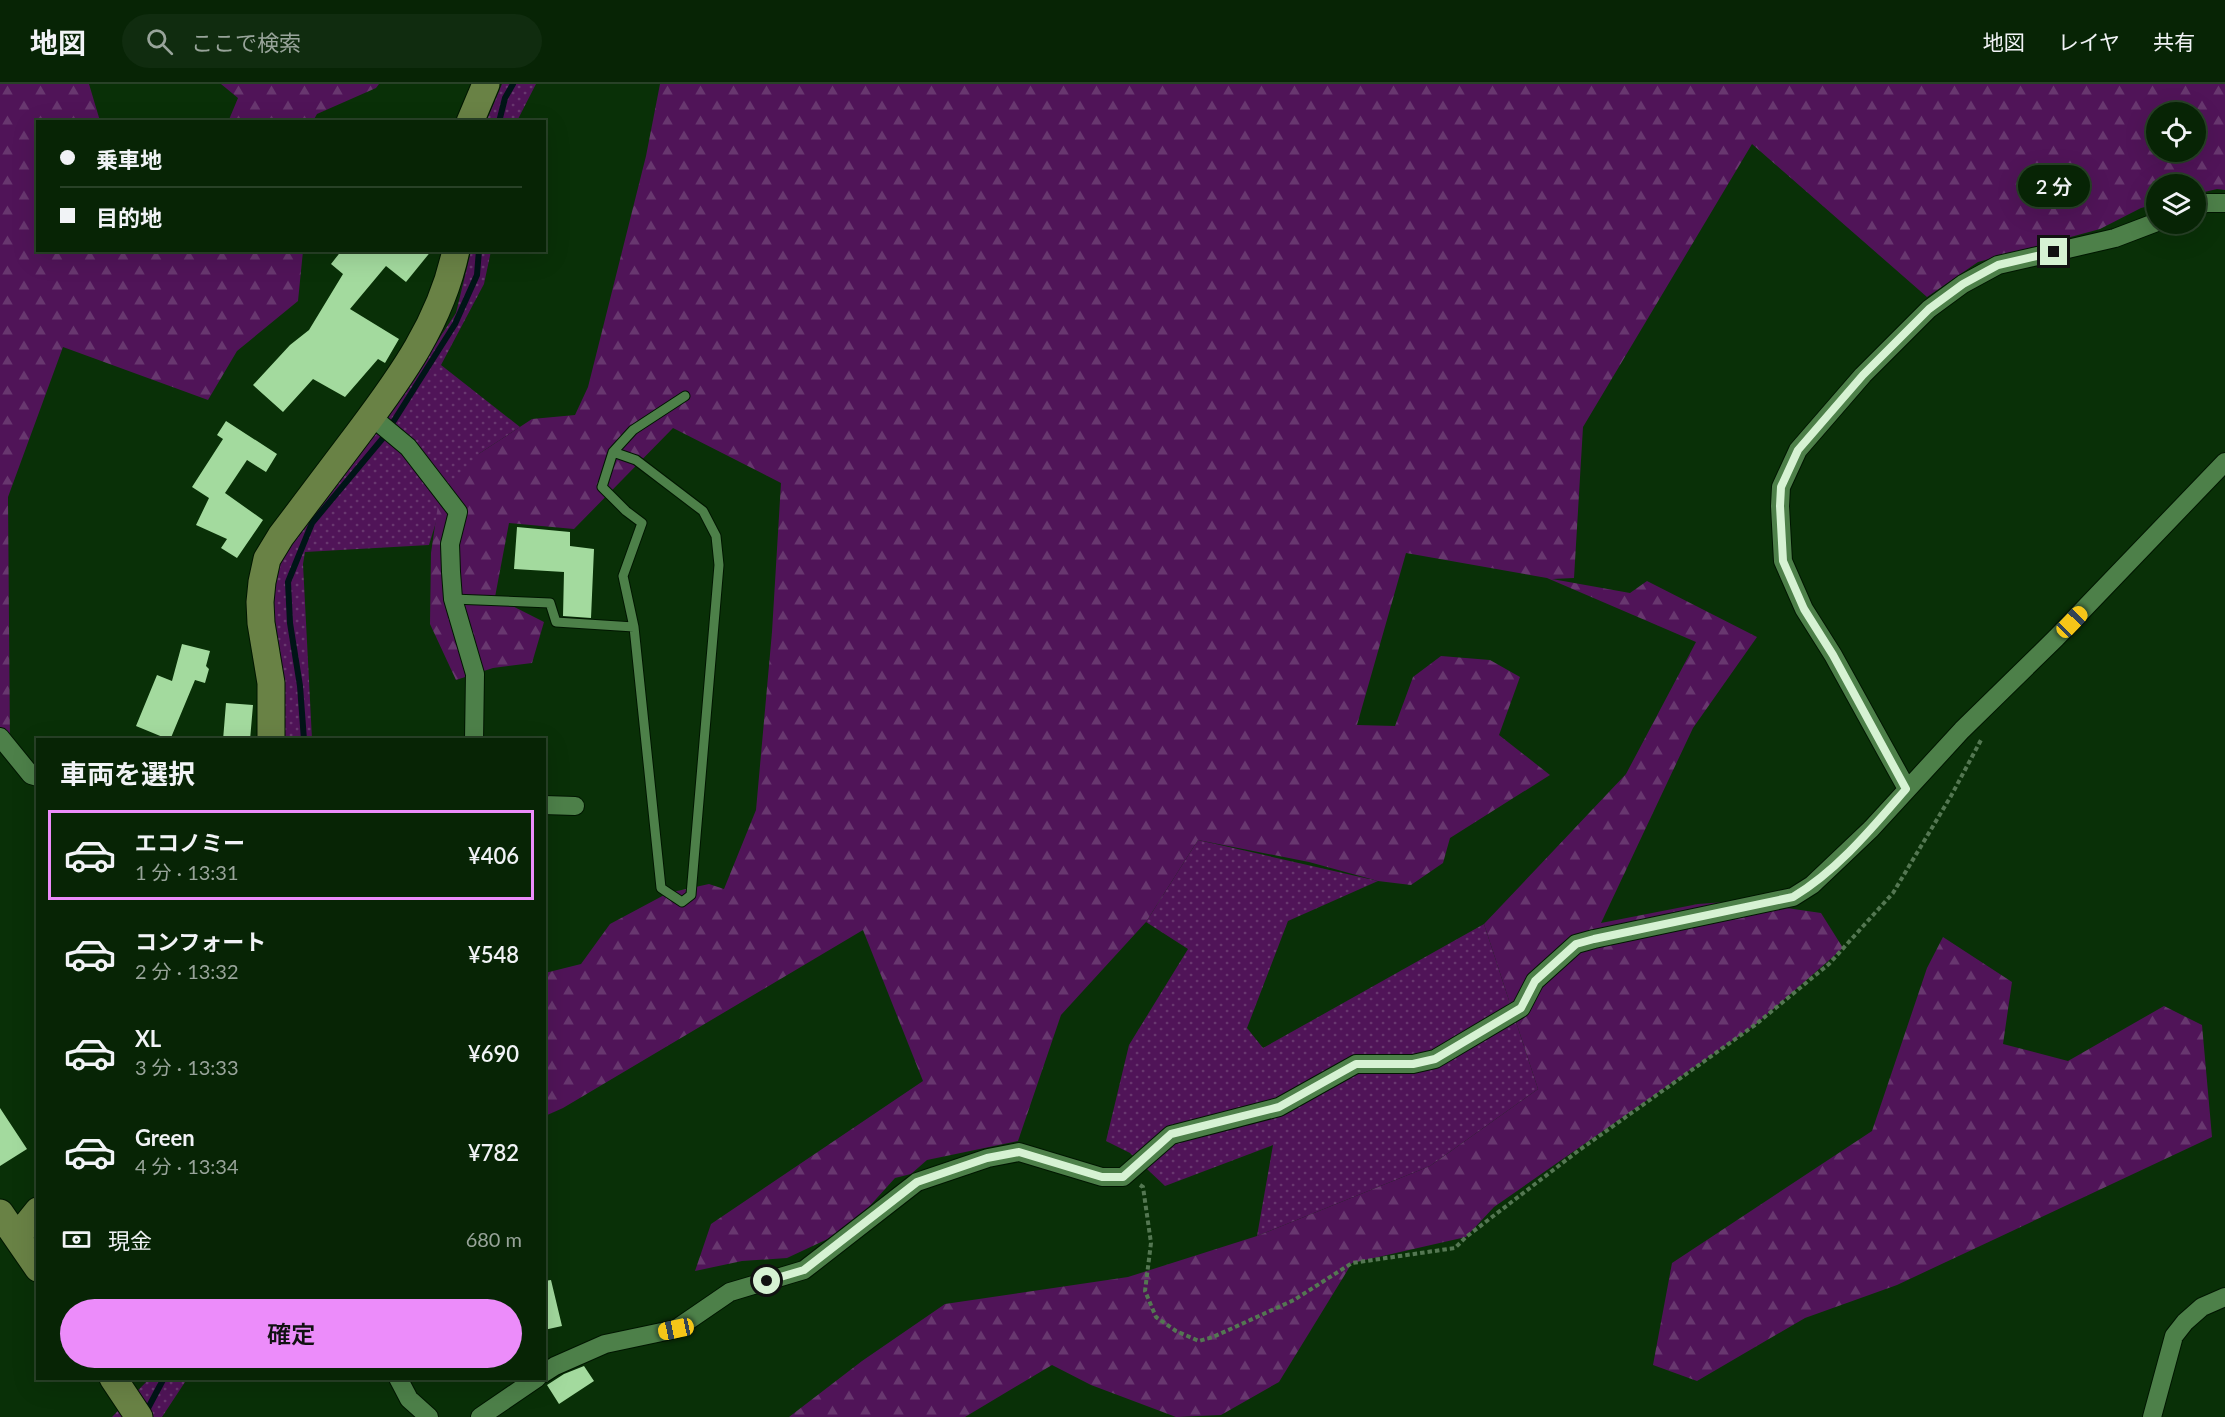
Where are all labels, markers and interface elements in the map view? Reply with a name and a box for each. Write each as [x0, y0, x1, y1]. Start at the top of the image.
search box [122, 14, 542, 68]
text: 地図 [30, 25, 86, 59]
icon: search [143, 25, 176, 58]
text: ここで検索 [191, 29, 301, 56]
text: 地図 [1983, 29, 2025, 54]
text: レイヤ [2058, 29, 2120, 54]
text: 共有 [2153, 29, 2195, 54]
map controls [2146, 102, 2206, 234]
button: locate [2146, 102, 2206, 162]
text: 乗車地 [96, 146, 162, 173]
callout: 2 分 [2018, 165, 2090, 207]
text: 2 分 [2036, 174, 2072, 198]
button: layers [2146, 174, 2206, 234]
text: 目的地 [96, 204, 162, 231]
route end [2040, 238, 2067, 265]
car [2053, 603, 2091, 641]
text: 車両を選択 [60, 757, 195, 790]
icon: car [63, 828, 117, 882]
text: エコノミー [135, 829, 245, 856]
text: ¥406 [468, 842, 519, 869]
text: 1 分 · 13:31 [135, 860, 239, 884]
icon: car [63, 927, 117, 981]
text: コンフォート [135, 928, 266, 955]
text: ¥548 [468, 941, 519, 968]
text: 2 分 · 13:32 [135, 959, 239, 983]
text: XL [135, 1025, 161, 1052]
icon: car [63, 1026, 117, 1080]
text: ¥690 [468, 1040, 519, 1067]
text: 3 分 · 13:33 [135, 1055, 239, 1079]
text: Green [135, 1124, 195, 1151]
icon: car [63, 1125, 117, 1179]
text: ¥782 [468, 1139, 519, 1166]
text: 4 分 · 13:34 [135, 1154, 239, 1178]
icon: cash [60, 1223, 93, 1256]
text: 現金 [108, 1227, 152, 1254]
text: 680 m [466, 1227, 522, 1251]
route start [753, 1267, 780, 1294]
button: 確定 [60, 1299, 522, 1368]
car [657, 1316, 695, 1342]

